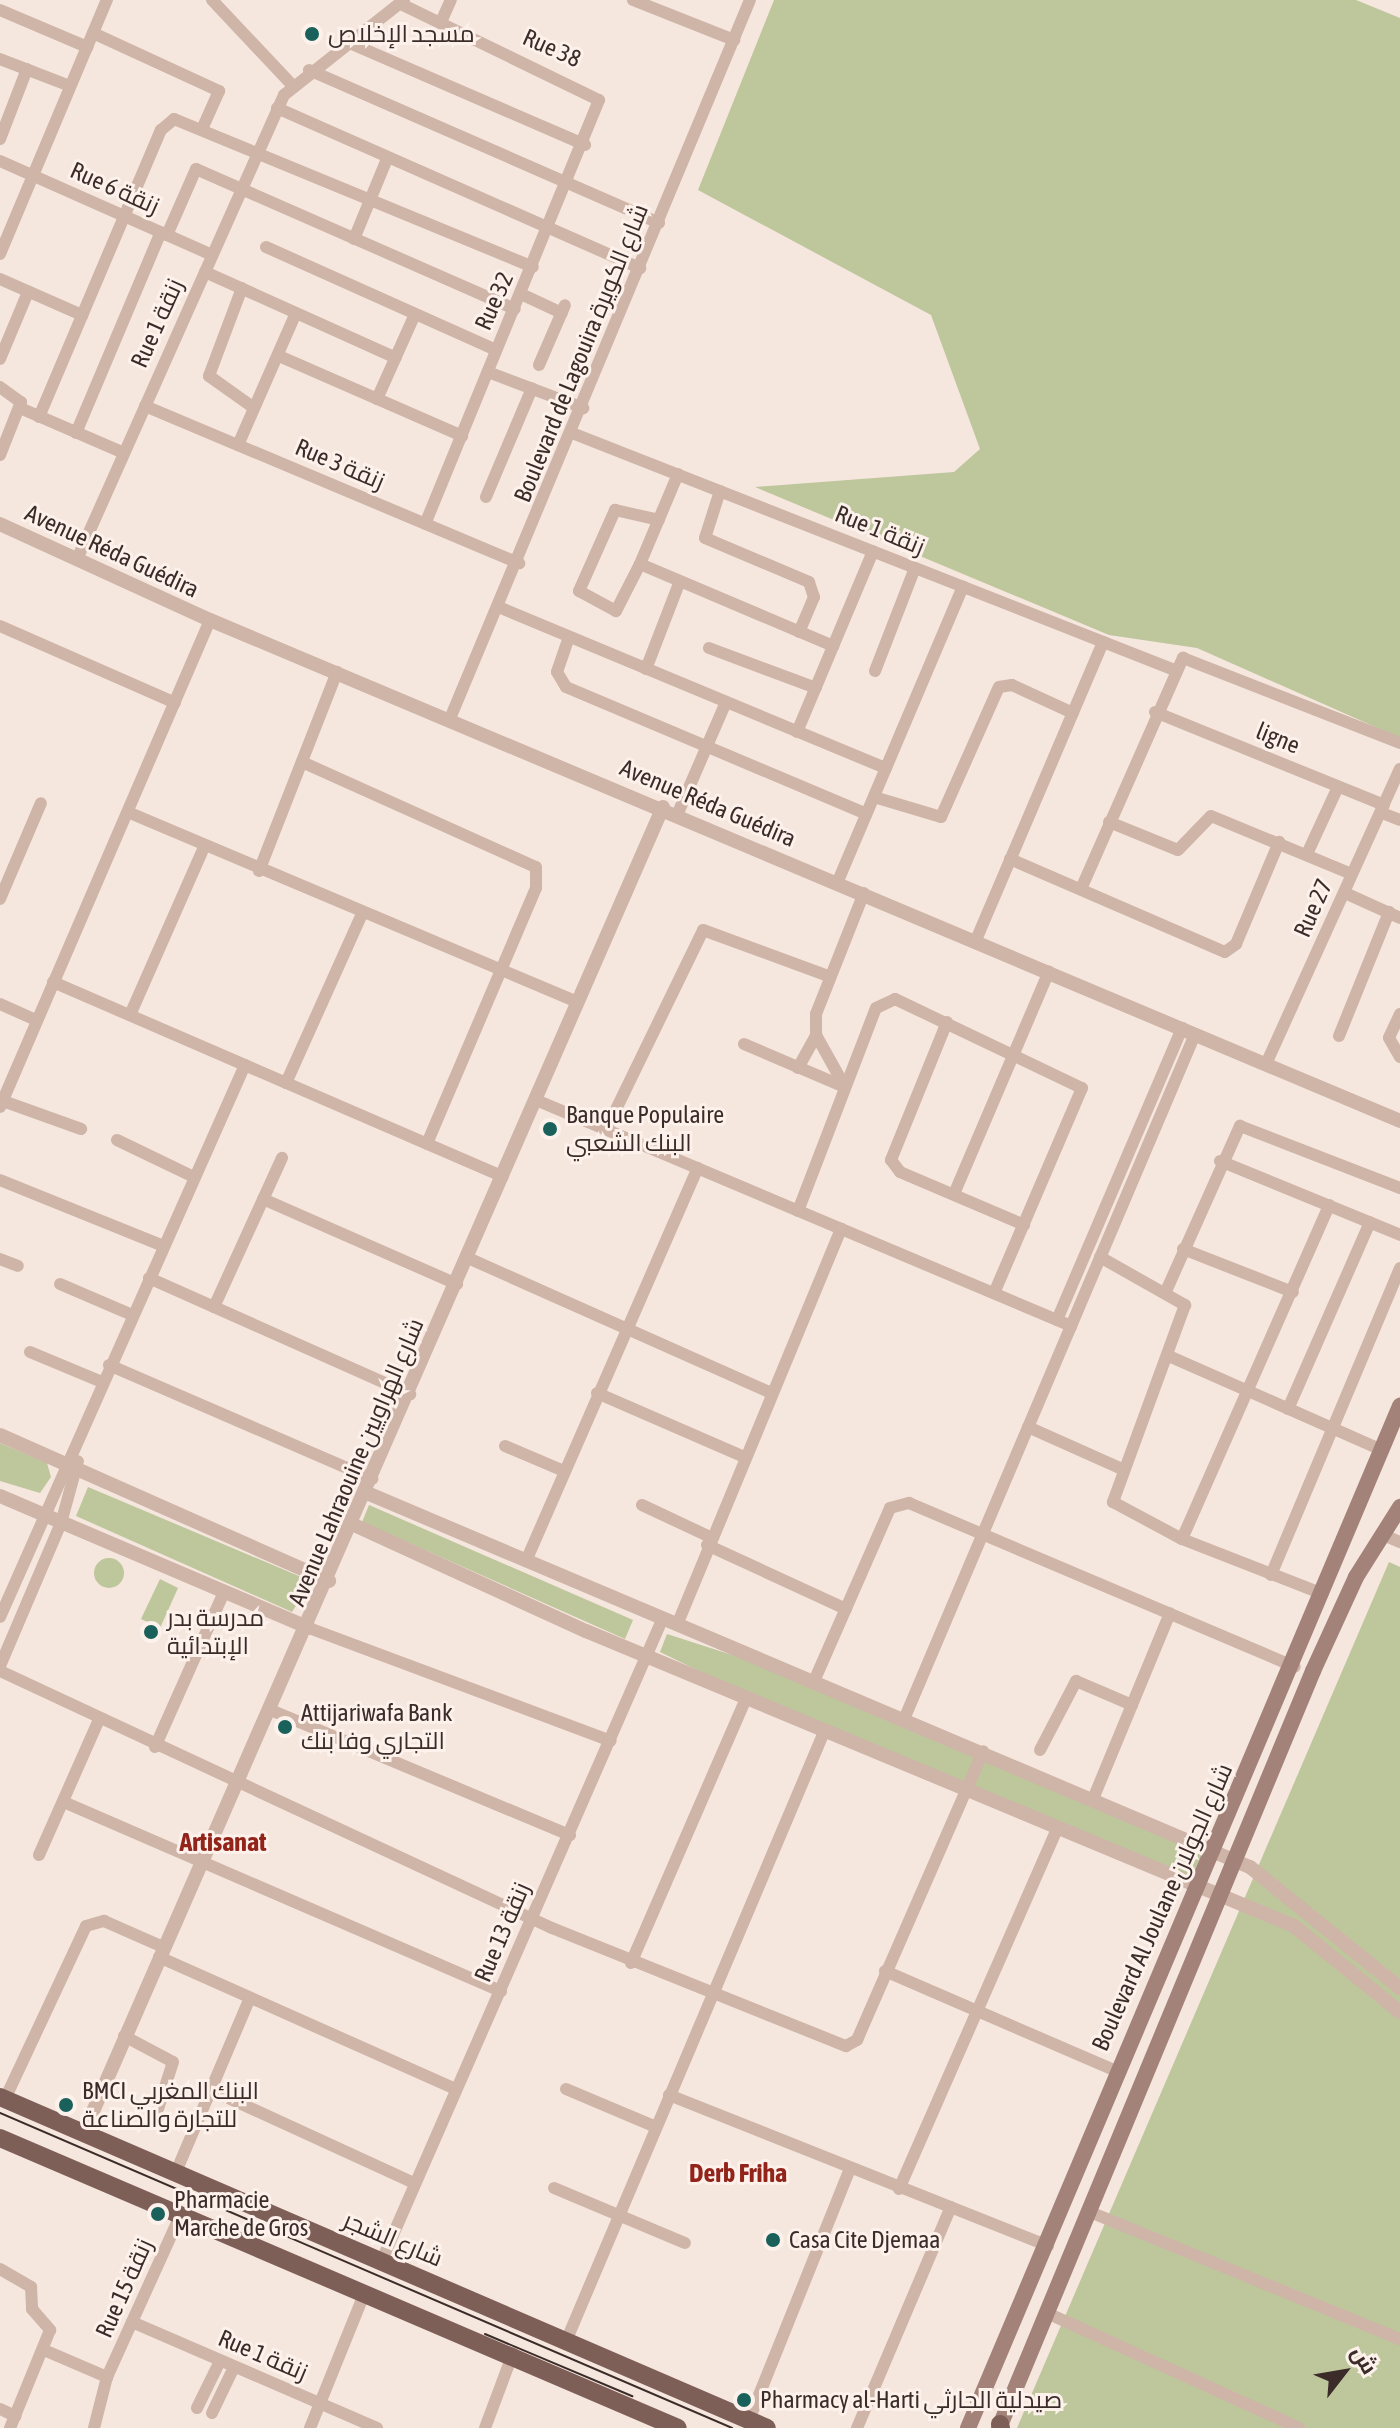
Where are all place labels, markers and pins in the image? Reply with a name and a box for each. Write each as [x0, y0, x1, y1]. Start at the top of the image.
place label: مسجد الإخلاص [328, 20, 475, 48]
marker: مسجد الإخلاص [303, 25, 321, 43]
place label: Banque Populaire البنك الشعبي [566, 1101, 724, 1157]
marker: Banque Populaire البنك الشعبي [541, 1120, 559, 1138]
place label: مدرسة بدر الإبتدائية [167, 1604, 264, 1660]
marker: مدرسة بدر الإبتدائية [142, 1623, 160, 1641]
place label: Attijariwafa Bank التجاري وفا بنك [301, 1699, 452, 1755]
marker: Attijariwafa Bank التجاري وفا بنك [276, 1718, 294, 1736]
place label: BMCI البنك المغربي للتجارة والصناعة [82, 2077, 259, 2133]
marker: BMCI البنك المغربي للتجارة والصناعة [57, 2096, 75, 2114]
place label: Pharmacie Marche de Gros [174, 2186, 308, 2242]
marker: Pharmacie Marche de Gros [149, 2205, 167, 2223]
place label: Casa Cite Djemaa [789, 2226, 941, 2254]
marker: Casa Cite Djemaa [764, 2231, 782, 2249]
place label: Pharmacy al-Harti صيدلية الحارثي [760, 2386, 1062, 2414]
marker: Pharmacy al-Harti صيدلية الحارثي [735, 2391, 753, 2409]

